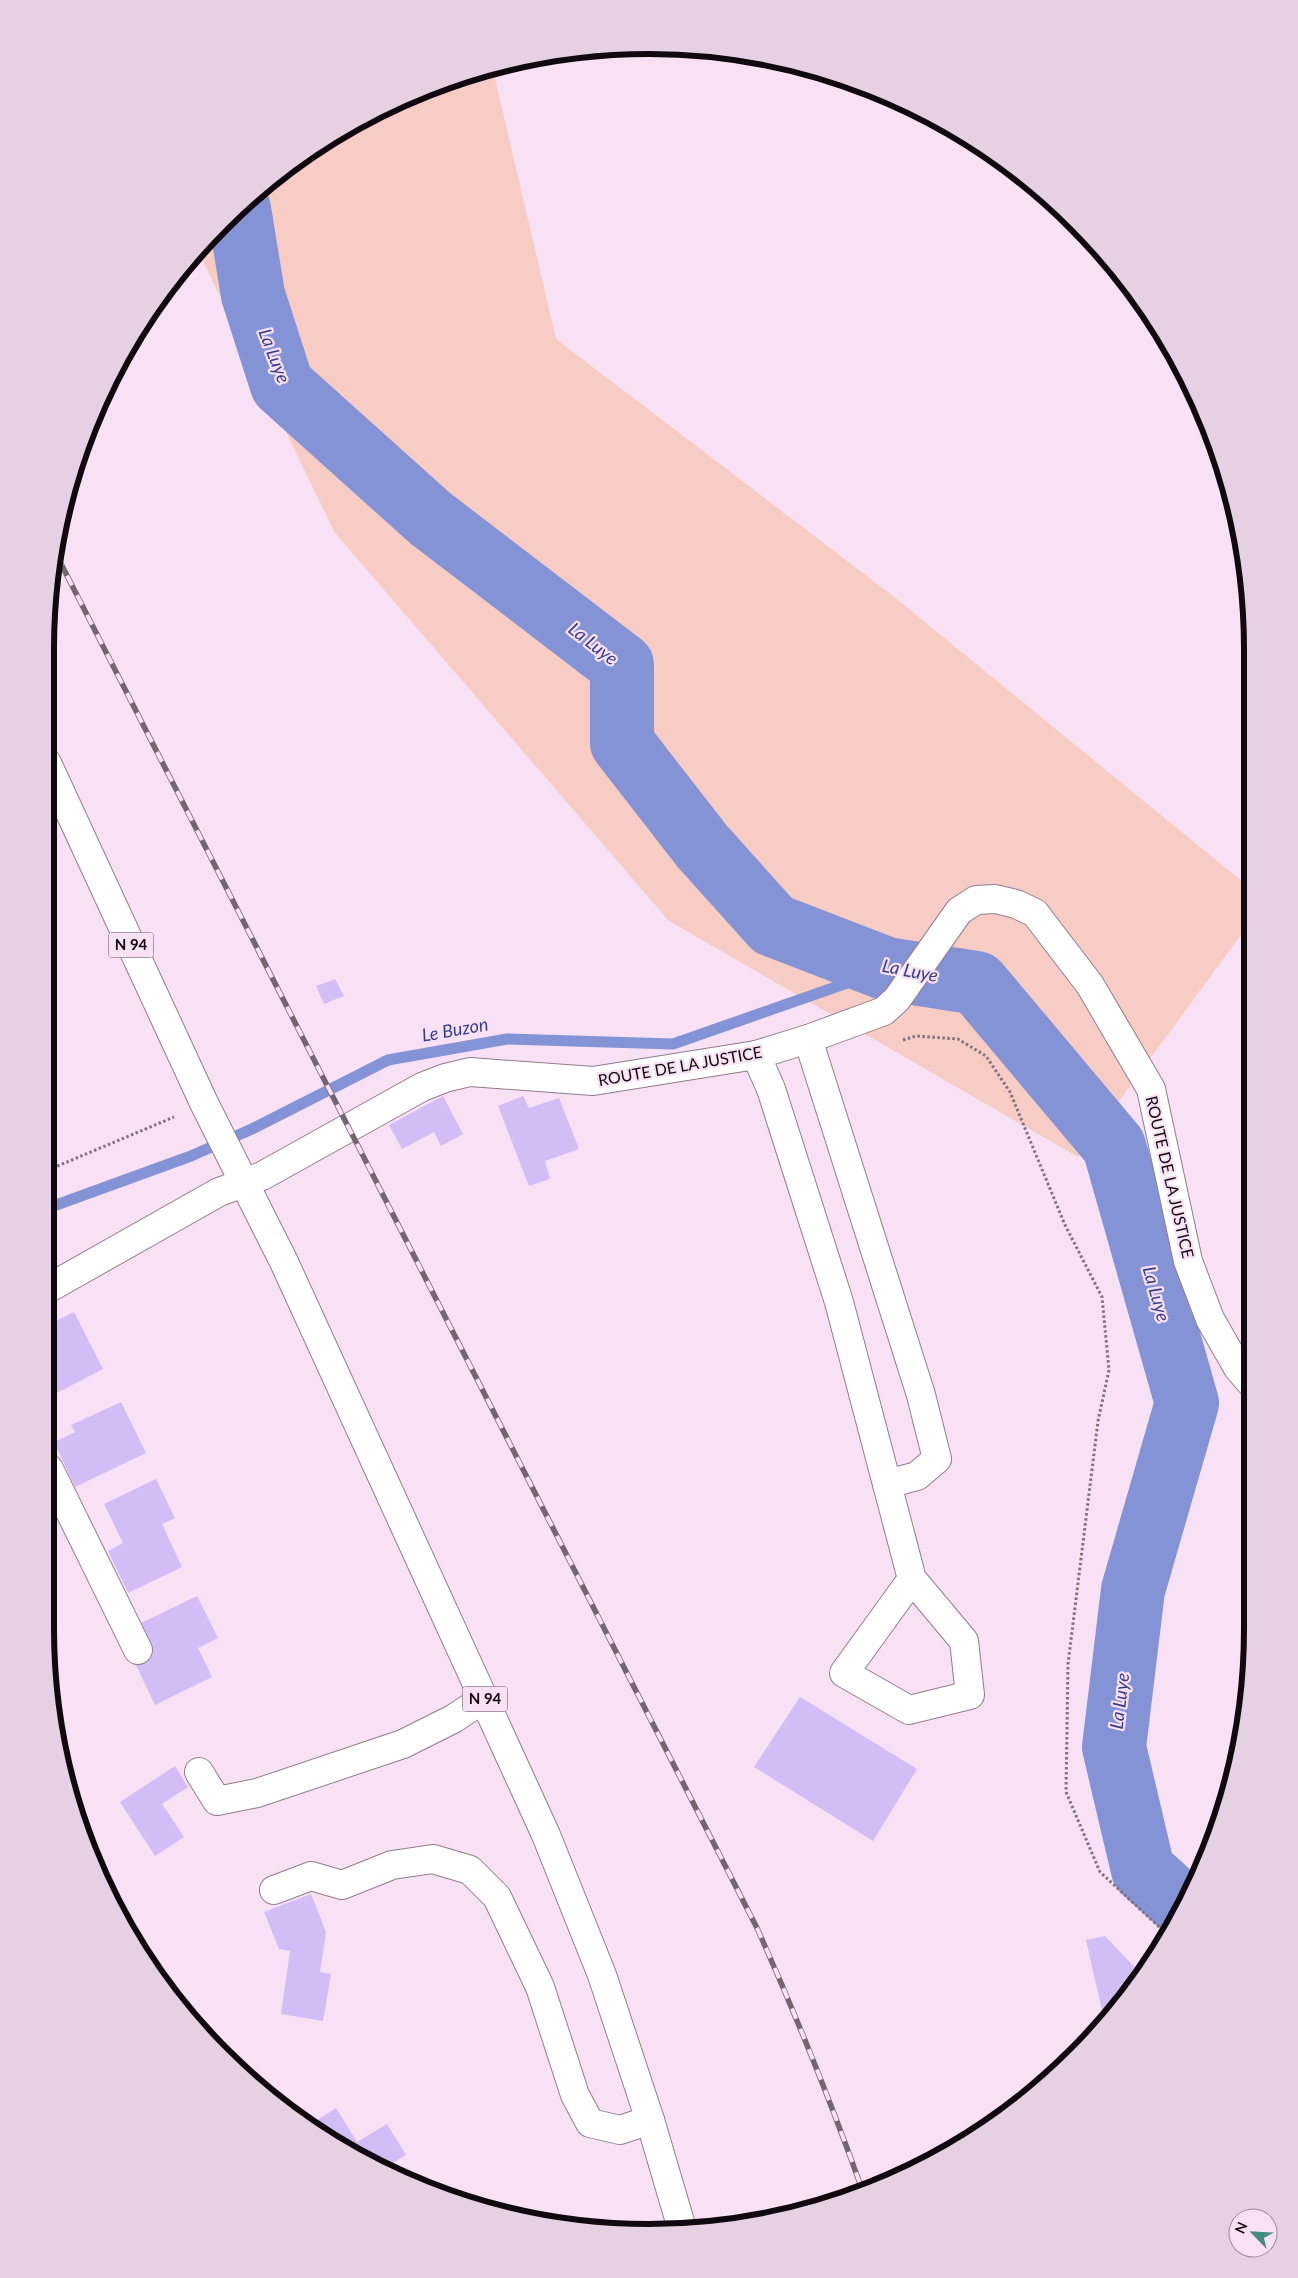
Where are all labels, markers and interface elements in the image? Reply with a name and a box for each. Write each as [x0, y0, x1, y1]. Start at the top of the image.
water label: La Luye [255, 325, 295, 386]
water label: La Luye [565, 617, 623, 669]
road number: N 94 [108, 932, 154, 958]
water label: La Luye [880, 954, 940, 986]
water label: Le Buzon [420, 1012, 490, 1046]
street label: ROUTE DE LA JUSTICE [597, 1042, 763, 1089]
street label: ROUTE DE LA JUSTICE [1143, 1094, 1198, 1260]
water label: La Luye [1139, 1264, 1175, 1324]
water label: La Luye [1105, 1672, 1133, 1730]
road number: N 94 [462, 1686, 508, 1712]
north arrow [1228, 2208, 1278, 2258]
text: N [1231, 2219, 1251, 2236]

